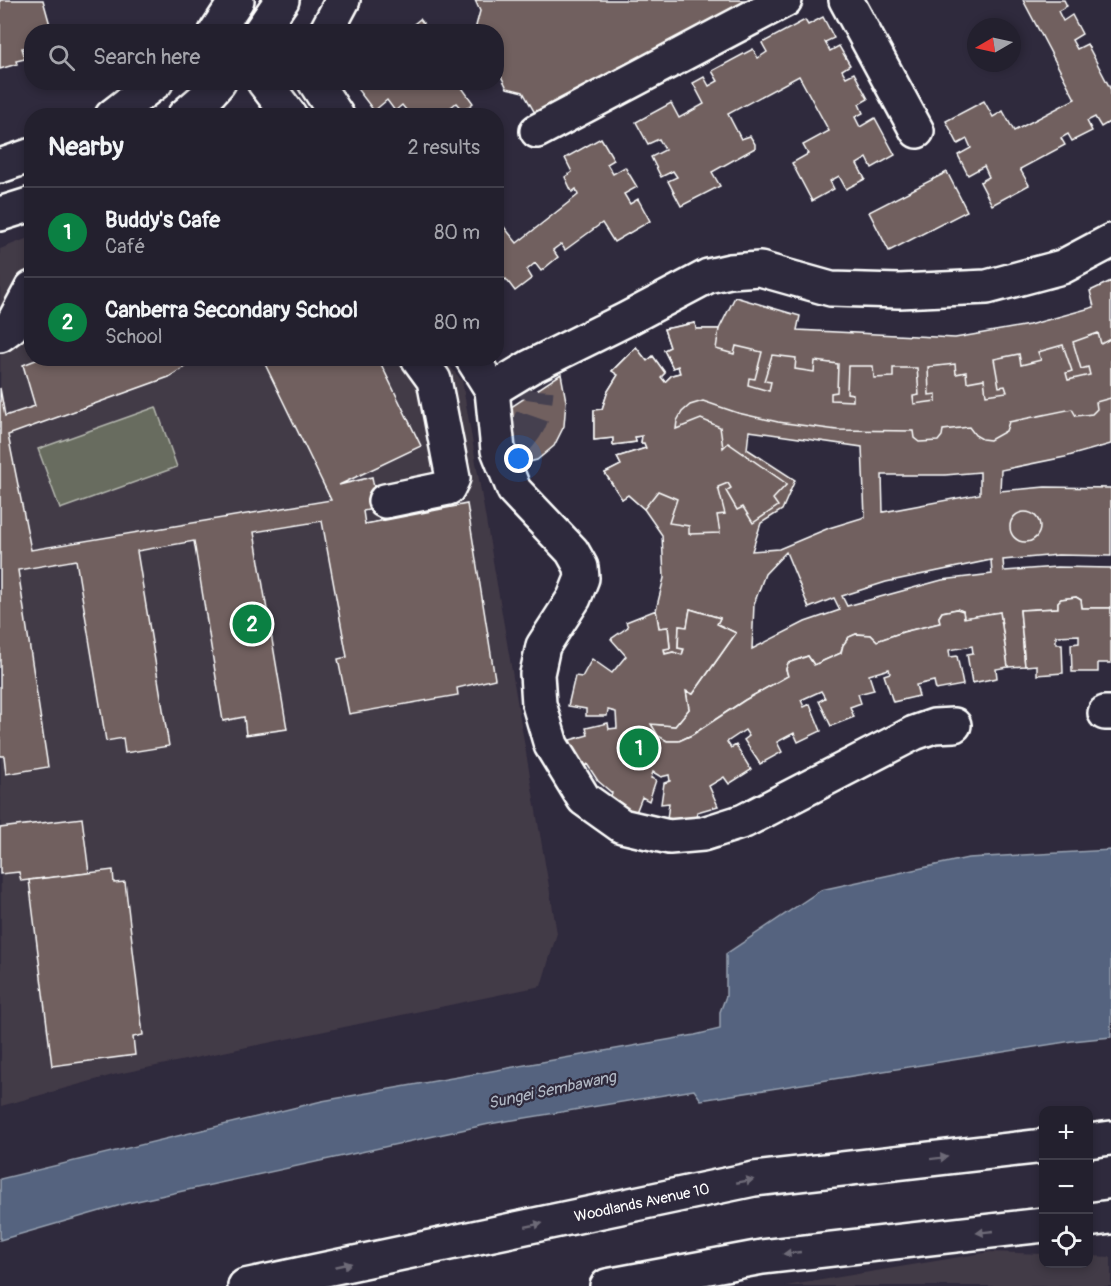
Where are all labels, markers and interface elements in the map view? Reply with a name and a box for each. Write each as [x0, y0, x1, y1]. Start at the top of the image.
north arrow [967, 18, 1021, 72]
search box [24, 24, 504, 90]
icon: search [45, 41, 78, 74]
text: Search here [93, 43, 200, 71]
text: Nearby [48, 131, 124, 163]
text: 2 results [408, 135, 480, 160]
text: Buddy's Cafe [105, 206, 220, 234]
text: 1 [64, 220, 71, 245]
text: 80 m [434, 220, 480, 245]
text: Café [105, 234, 145, 259]
text: Canberra Secondary School [105, 296, 358, 324]
text: 2 [62, 310, 73, 335]
text: 80 m [434, 310, 480, 335]
text: School [105, 324, 162, 349]
your location [504, 444, 533, 473]
pin: 2 [232, 602, 272, 646]
pin: 1 [620, 726, 658, 771]
water label: Sungei Sembawang [486, 1066, 620, 1113]
map controls [1039, 1106, 1093, 1268]
button: + [1039, 1106, 1093, 1160]
one-way arrow [930, 1153, 949, 1163]
button: − [1039, 1160, 1093, 1214]
one-way arrow [736, 1176, 755, 1185]
street label: Woodlands Avenue 10 [573, 1179, 711, 1227]
button: locate [1039, 1214, 1093, 1268]
one-way arrow [525, 1220, 543, 1230]
one-way arrow [976, 1227, 995, 1236]
one-way arrow [782, 1249, 801, 1258]
one-way arrow [334, 1260, 352, 1270]

